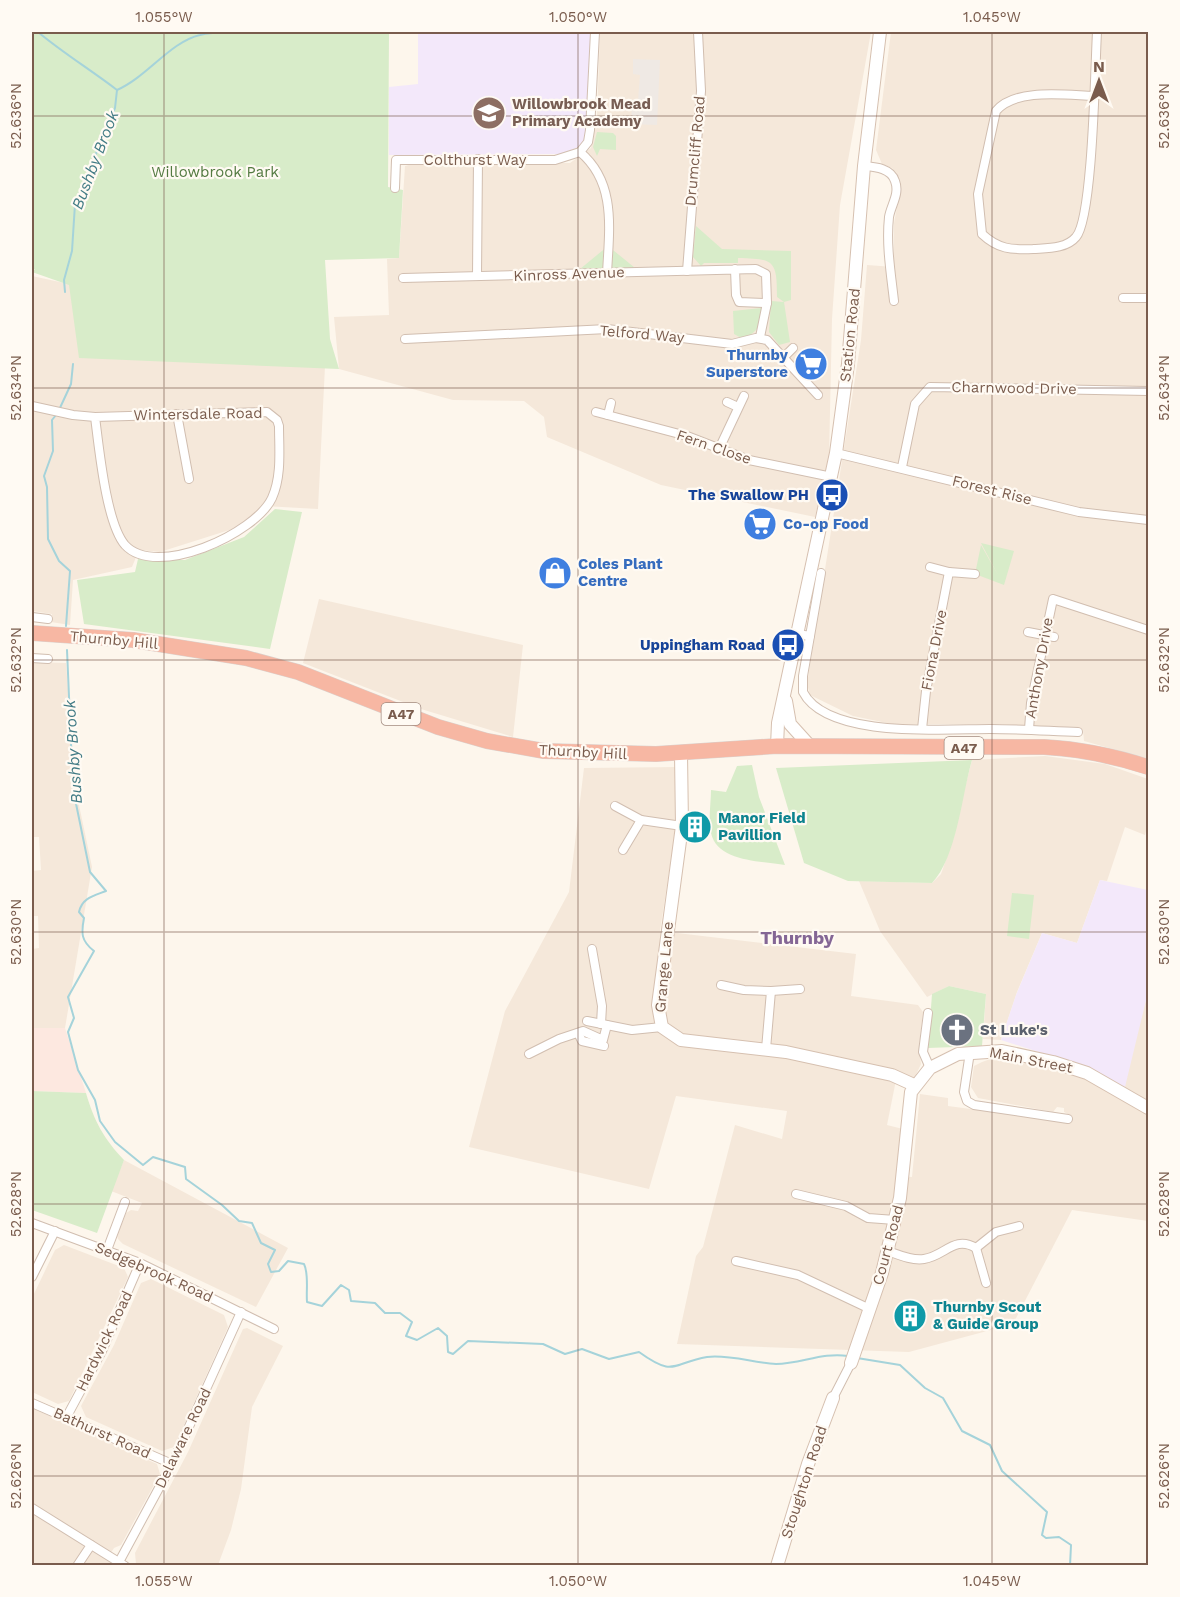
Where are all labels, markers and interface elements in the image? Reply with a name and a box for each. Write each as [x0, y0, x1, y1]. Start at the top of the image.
text: 1.055°W [135, 8, 193, 26]
text: 1.050°W [549, 8, 607, 26]
text: 1.045°W [963, 8, 1021, 26]
north arrow [1069, 51, 1129, 111]
text: N [1093, 57, 1105, 76]
text: 52.636°N [7, 83, 25, 149]
text: 52.636°N [1155, 83, 1173, 149]
school or university icon: Willowbrook Mead Primary Academy [471, 95, 507, 131]
place label: Willowbrook Mead Primary Academy [512, 95, 651, 130]
street label: Drumcliff Road [681, 95, 709, 207]
water label: Bushby Brook [67, 107, 123, 212]
street label: Colthurst Way [424, 151, 527, 169]
park label: Willowbrook Park [151, 163, 279, 181]
street label: Kinross Avenue [513, 263, 625, 285]
street label: Station Road [836, 287, 864, 383]
street label: Telford Way [599, 321, 685, 347]
place label: Thurnby Superstore [706, 346, 789, 381]
supermarket icon: Thurnby Superstore [793, 346, 829, 382]
text: 52.634°N [7, 355, 25, 421]
text: 52.634°N [1155, 355, 1173, 421]
street label: Charnwood Drive [951, 378, 1077, 398]
street label: Wintersdale Road [133, 404, 263, 424]
street label: Fern Close [674, 426, 754, 468]
street label: Forest Rise [950, 471, 1034, 509]
bus stop icon: The Swallow PH [814, 477, 850, 513]
place label: The Swallow PH [688, 486, 809, 504]
supermarket icon: Co-op Food [742, 506, 778, 542]
place label: Co-op Food [783, 515, 869, 533]
shop icon: Coles Plant Centre [537, 555, 573, 591]
place label: Coles Plant Centre [578, 555, 663, 590]
street label: Fiona Drive [917, 608, 951, 692]
street label: Anthony Drive [1021, 616, 1057, 720]
text: 52.632°N [7, 627, 25, 693]
street label: Thurnby Hill [69, 627, 159, 653]
bus stop icon: Uppingham Road [770, 627, 806, 663]
text: 52.632°N [1155, 627, 1173, 693]
place label: Uppingham Road [640, 636, 765, 654]
water label: Bushby Brook [60, 698, 86, 805]
road number: A47 [382, 703, 420, 725]
road number: A47 [944, 737, 984, 759]
street label: Thurnby Hill [538, 741, 628, 763]
building icon: Manor Field Pavillion [677, 809, 713, 845]
place label: Manor Field Pavillion [718, 809, 806, 844]
text: 52.630°N [7, 899, 25, 965]
text: 52.630°N [1155, 899, 1173, 965]
street label: Grange Lane [651, 921, 677, 1013]
district label: Thurnby [760, 927, 835, 948]
church icon: St Luke's [939, 1012, 975, 1048]
place label: St Luke's [980, 1021, 1048, 1039]
street label: Main Street [988, 1043, 1075, 1077]
text: 52.628°N [7, 1171, 25, 1237]
text: 52.628°N [1155, 1171, 1173, 1237]
street label: Court Road [869, 1203, 907, 1287]
street label: Sedgebrook Road [92, 1238, 216, 1306]
street label: Hardwick Road [72, 1288, 136, 1394]
building icon: Thurnby Scout & Guide Group [892, 1298, 928, 1334]
place label: Thurnby Scout & Guide Group [933, 1298, 1042, 1333]
street label: Delaware Road [151, 1385, 215, 1491]
street label: Bathurst Road [51, 1404, 153, 1462]
street label: Stoughton Road [777, 1423, 831, 1541]
text: 52.626°N [7, 1443, 25, 1509]
text: 52.626°N [1155, 1443, 1173, 1509]
text: 1.055°W [135, 1572, 193, 1590]
text: 1.050°W [549, 1572, 607, 1590]
text: 1.045°W [963, 1572, 1021, 1590]

